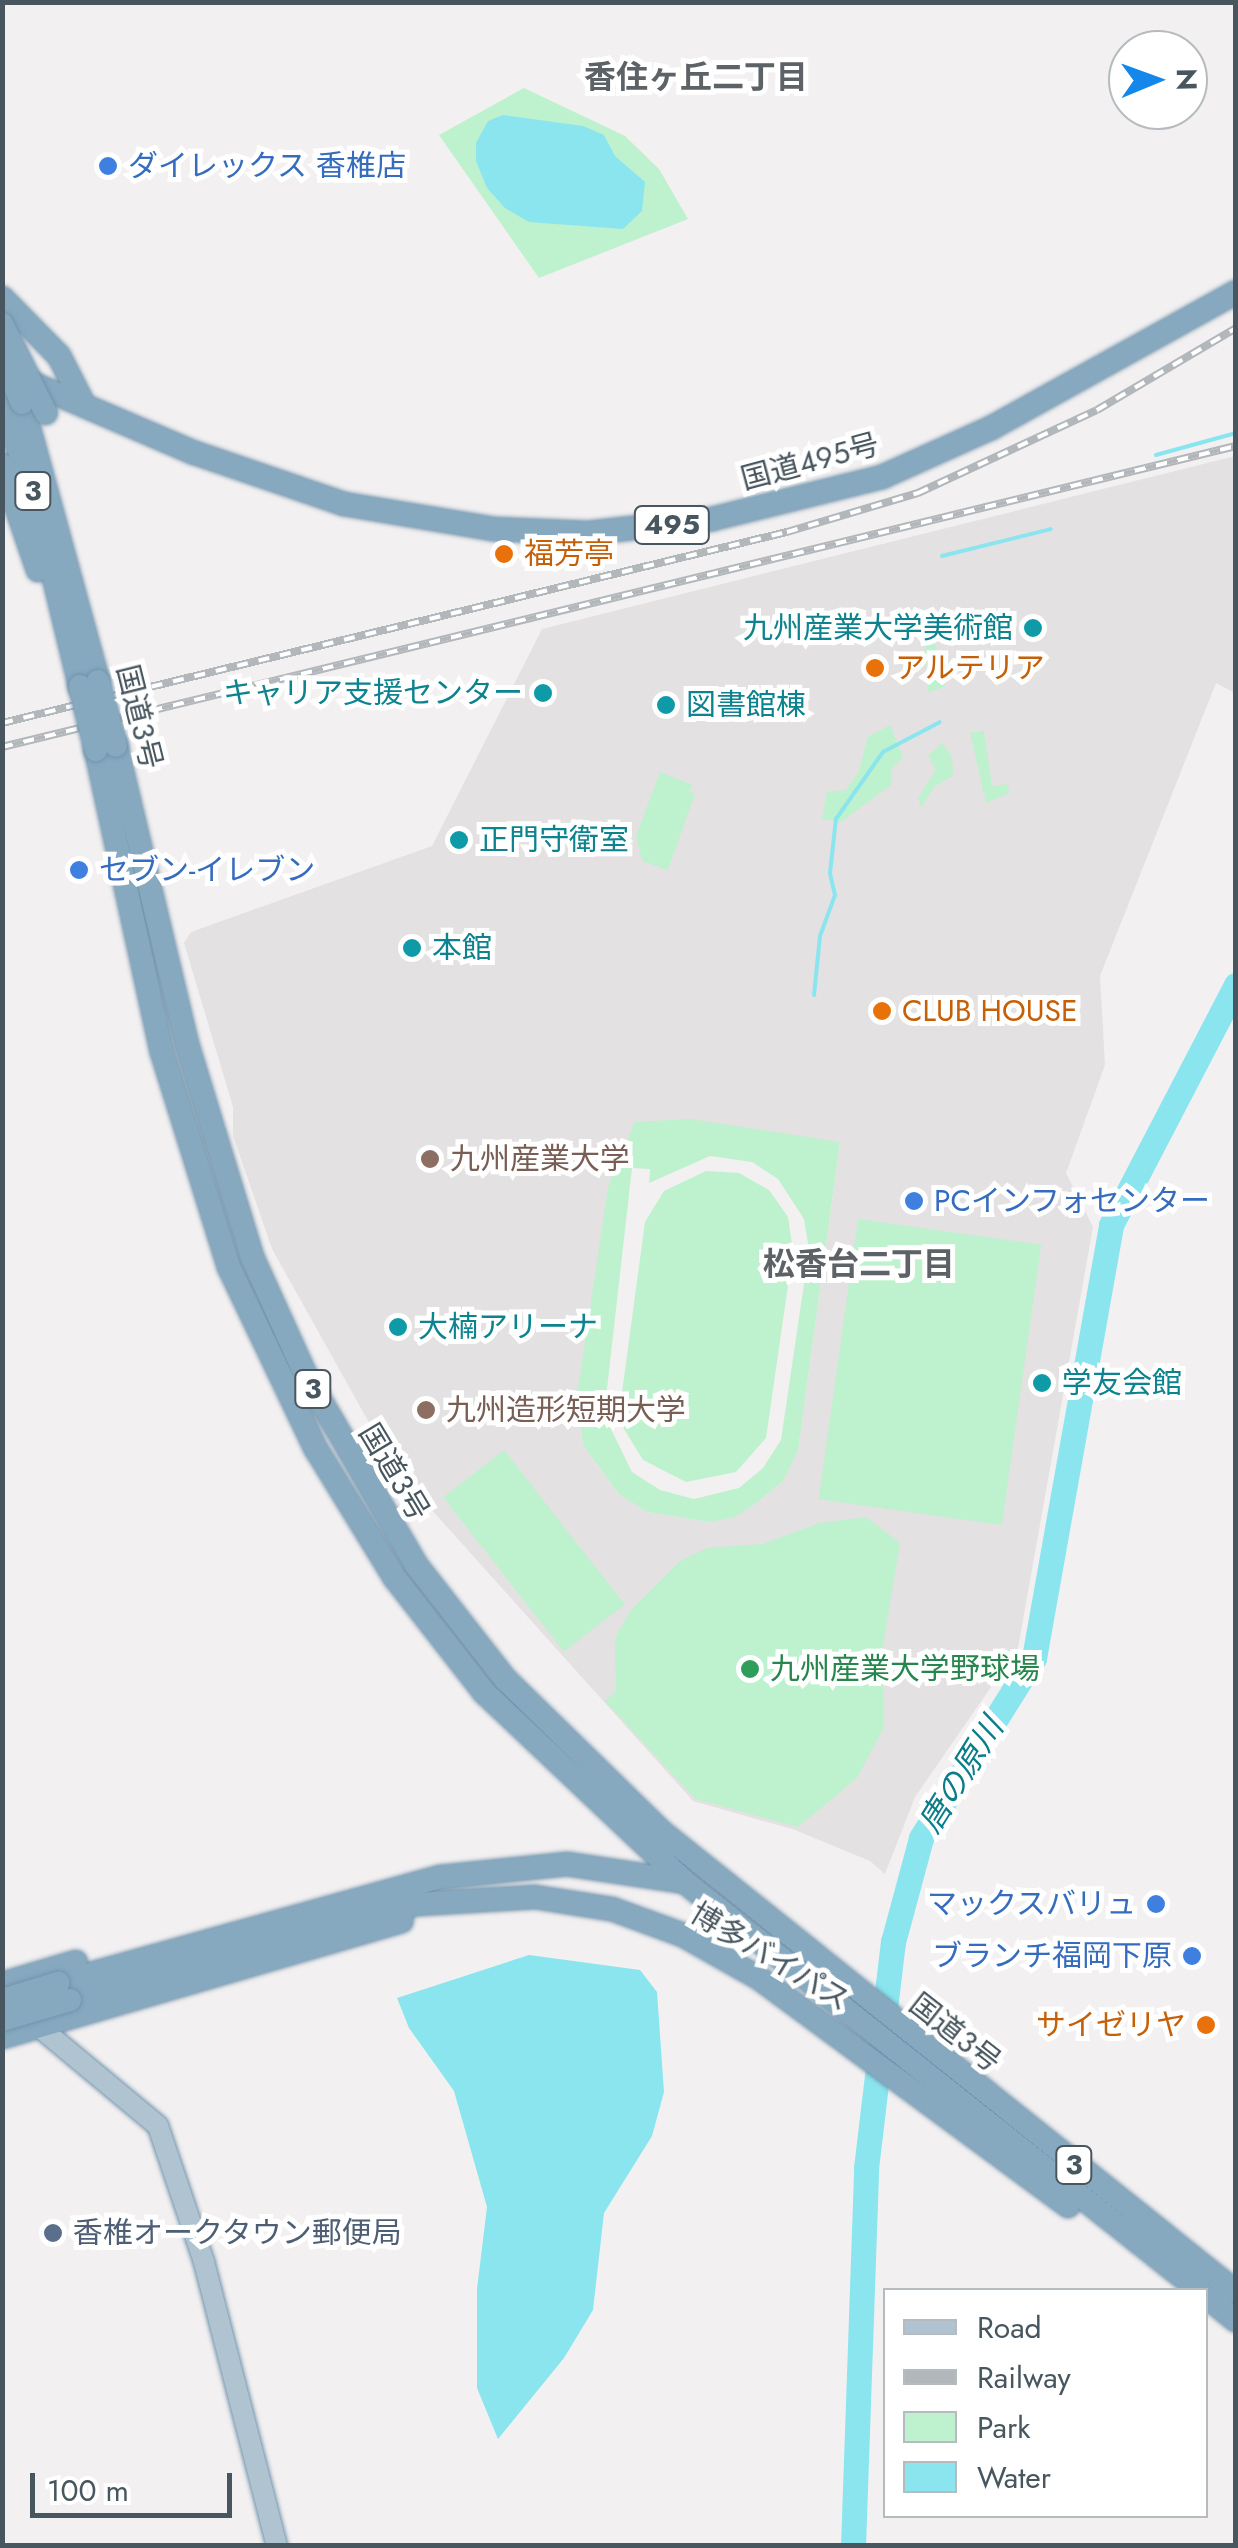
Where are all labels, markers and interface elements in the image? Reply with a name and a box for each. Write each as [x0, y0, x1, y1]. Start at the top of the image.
north arrow [1108, 30, 1208, 130]
district label: 香住ヶ丘二丁目 [584, 58, 808, 96]
text: N [1166, 68, 1207, 91]
place label: ダイレックス 香椎店 [128, 148, 407, 184]
marker: ダイレックス 香椎店 [97, 155, 119, 177]
street label: 国道495号 [737, 426, 883, 498]
road number: 3 [13, 468, 53, 514]
road number: 495 [632, 502, 712, 548]
place label: 福芳亭 [524, 536, 614, 572]
marker: 福芳亭 [493, 543, 515, 565]
place label: 九州産業大学美術館 [743, 610, 1013, 646]
marker: 九州産業大学美術館 [1022, 617, 1044, 639]
place label: アルテリア [895, 650, 1045, 686]
marker: アルテリア [864, 657, 886, 679]
street label: 国道3号 [109, 661, 169, 773]
place label: キャリア支援センター [223, 675, 523, 711]
marker: キャリア支援センター [532, 682, 554, 704]
place label: 図書館棟 [686, 687, 806, 723]
marker: 図書館棟 [655, 694, 677, 716]
place label: 正門守衛室 [479, 822, 629, 858]
marker: 正門守衛室 [448, 829, 470, 851]
place label: セブン-イレブン [99, 852, 315, 888]
marker: セブン-イレブン [68, 859, 90, 881]
place label: 本館 [432, 930, 492, 966]
marker: 本館 [401, 937, 423, 959]
place label: CLUB HOUSE [902, 993, 1077, 1029]
marker: CLUB HOUSE [871, 1000, 893, 1022]
place label: 九州産業大学 [450, 1141, 630, 1177]
marker: 九州産業大学 [419, 1148, 441, 1170]
place label: PCインフォセンター [934, 1183, 1211, 1219]
marker: PCインフォセンター [903, 1190, 925, 1212]
district label: 松香台二丁目 [763, 1245, 955, 1283]
place label: 大楠アリーナ [418, 1309, 598, 1345]
marker: 大楠アリーナ [387, 1316, 409, 1338]
place label: 学友会館 [1062, 1365, 1182, 1401]
road number: 3 [293, 1366, 333, 1412]
marker: 学友会館 [1031, 1372, 1053, 1394]
place label: 九州造形短期大学 [446, 1392, 686, 1428]
marker: 九州造形短期大学 [415, 1399, 437, 1421]
street label: 国道3号 [351, 1417, 437, 1527]
place label: 九州産業大学野球場 [770, 1651, 1040, 1687]
marker: 九州産業大学野球場 [739, 1658, 761, 1680]
water label: 唐の原川 [911, 1711, 1011, 1839]
place label: マックスバリュ [926, 1886, 1136, 1922]
marker: マックスバリュ [1145, 1893, 1167, 1915]
street label: 博多バイパス [684, 1895, 856, 2019]
place label: ブランチ福岡下原 [932, 1938, 1172, 1974]
marker: ブランチ福岡下原 [1181, 1945, 1203, 1967]
street label: 国道3号 [902, 1986, 1008, 2080]
place label: サイゼリヤ [1036, 2007, 1186, 2043]
marker: サイゼリヤ [1195, 2014, 1217, 2036]
road number: 3 [1054, 2142, 1094, 2188]
place label: 香椎オークタウン郵便局 [73, 2215, 403, 2251]
marker: 香椎オークタウン郵便局 [42, 2222, 64, 2244]
legend [883, 2288, 1208, 2518]
text: Road [977, 2306, 1042, 2349]
text: Railway [977, 2356, 1071, 2399]
text: Park [977, 2406, 1030, 2449]
scale bar [35, 2453, 238, 2515]
text: Water [977, 2456, 1051, 2499]
text: 100 m [47, 2469, 129, 2512]

